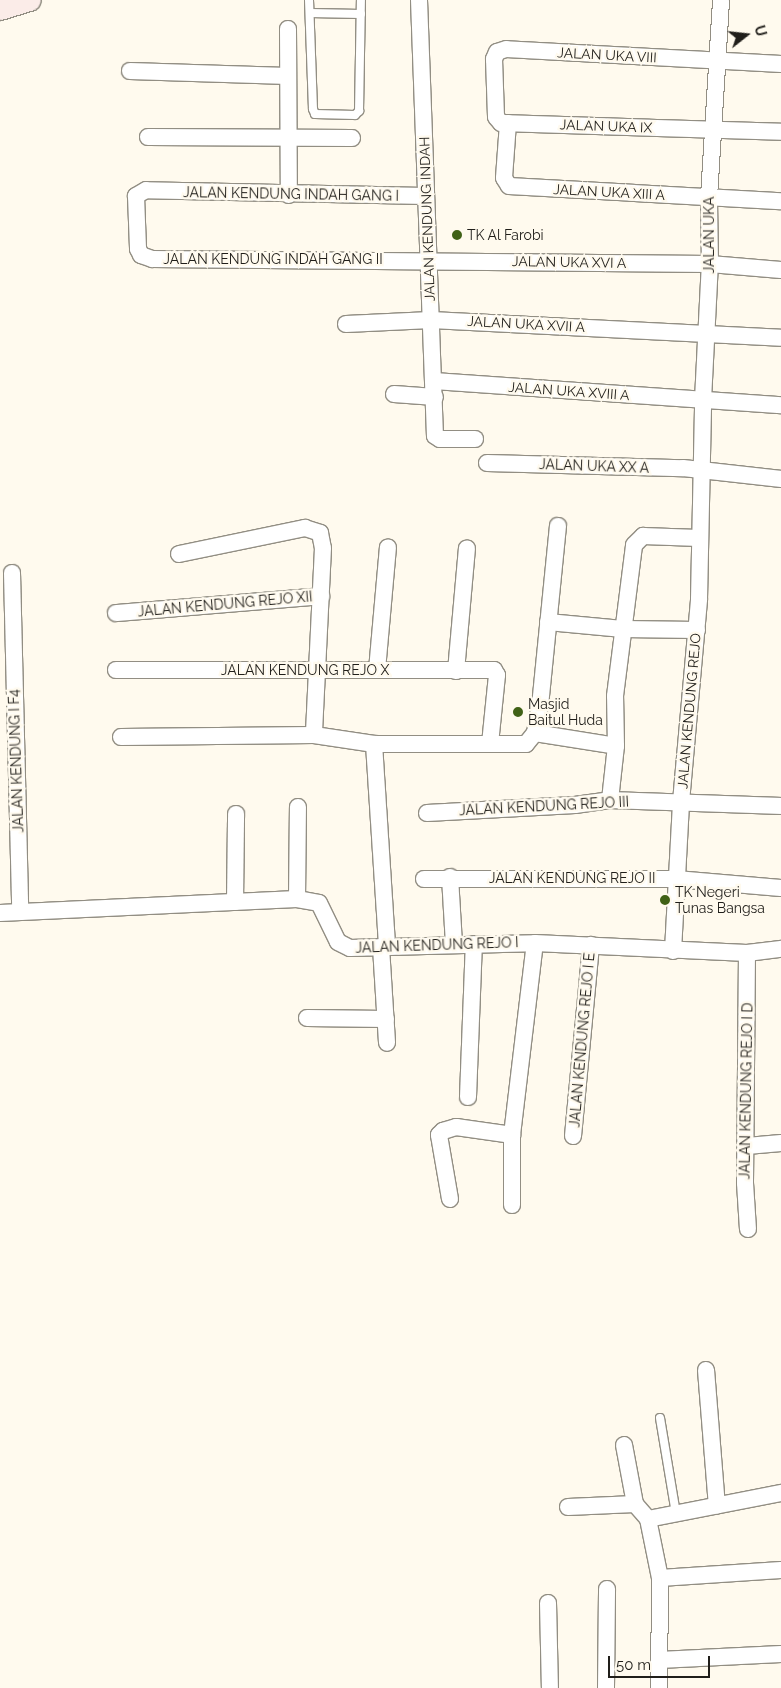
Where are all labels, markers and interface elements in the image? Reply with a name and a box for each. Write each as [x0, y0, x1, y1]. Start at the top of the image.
north arrow [721, 10, 771, 60]
text: U [751, 24, 770, 38]
street label: JALAN UKA VIII [556, 44, 658, 66]
street label: JALAN UKA IX [559, 116, 653, 136]
street label: JALAN KENDUNG INDAH [416, 136, 438, 302]
street label: JALAN UKA XIII A [552, 181, 666, 203]
street label: JALAN KENDUNG INDAH GANG I [183, 184, 399, 204]
street label: JALAN UKA [701, 196, 717, 274]
place label: TK Al Farobi [467, 227, 545, 243]
marker: TK Al Farobi [451, 229, 463, 241]
street label: JALAN KENDUNG INDAH GANG II [163, 251, 383, 267]
street label: JALAN UKA XVI A [511, 253, 627, 271]
street label: JALAN UKA XVII A [466, 312, 586, 336]
street label: JALAN UKA XVIII A [507, 378, 631, 404]
street label: JALAN UKA XX A [538, 456, 650, 476]
street label: JALAN KENDUNG REJO XII [137, 588, 313, 620]
street label: JALAN KENDUNG REJO [674, 632, 704, 790]
street label: JALAN KENDUNG REJO X [221, 662, 389, 678]
street label: JALAN KENDUNG I F4 [5, 689, 27, 833]
place label: Masjid Baitul Huda [528, 696, 603, 729]
marker: Masjid Baitul Huda [512, 706, 524, 718]
street label: JALAN KENDUNG REJO III [459, 793, 629, 819]
street label: JALAN KENDUNG REJO II [489, 870, 655, 886]
place label: TK Negeri Tunas Bangsa [675, 884, 765, 916]
marker: TK Negeri Tunas Bangsa [659, 894, 671, 906]
street label: JALAN KENDUNG REJO I [355, 934, 519, 956]
street label: JALAN KENDUNG REJO I E [566, 952, 598, 1128]
street label: JALAN KENDUNG REJO I D [736, 1002, 756, 1180]
scale bar [611, 1646, 714, 1678]
text: 50 m [616, 1656, 651, 1674]

